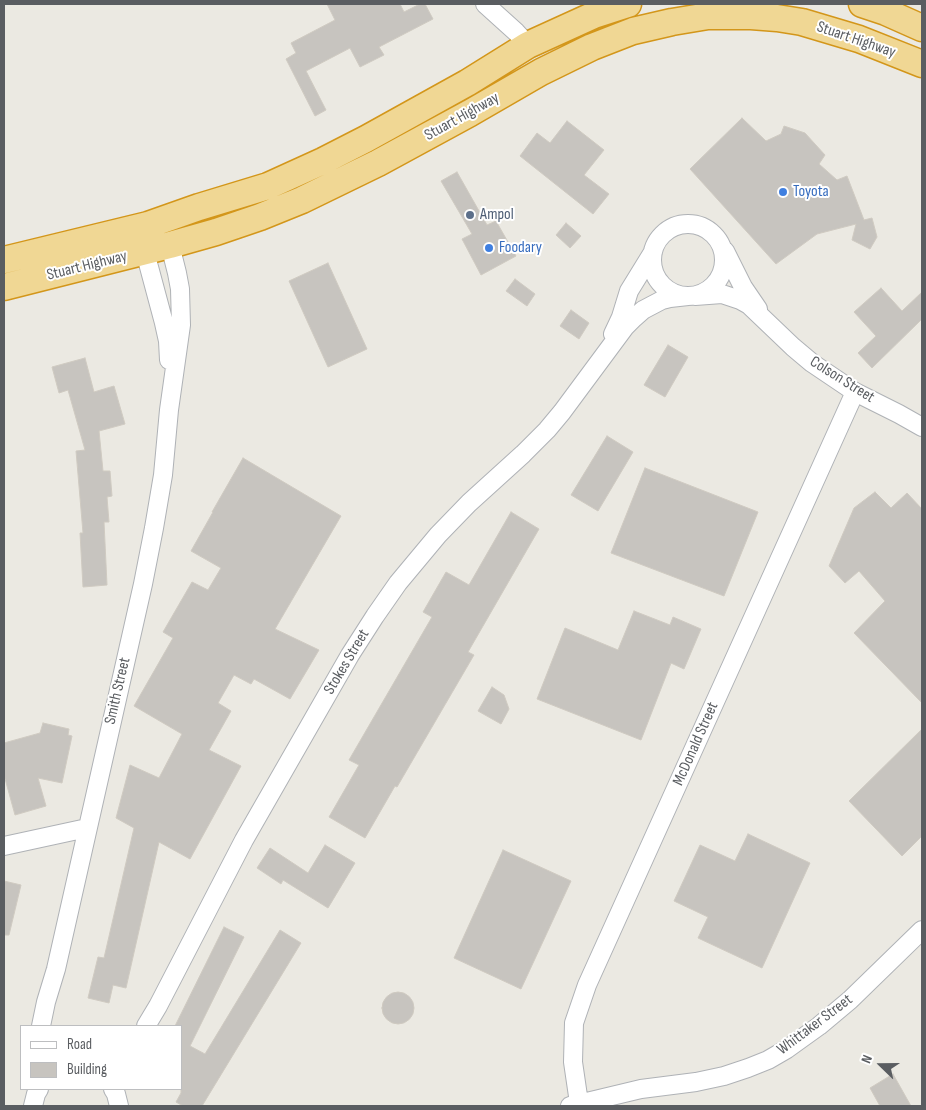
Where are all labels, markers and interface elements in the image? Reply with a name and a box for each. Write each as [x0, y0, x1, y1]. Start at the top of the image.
street label: Stuart Highway [814, 18, 898, 62]
street label: Stuart Highway [421, 89, 503, 145]
place label: Toyota [793, 182, 829, 202]
marker: Toyota [777, 186, 789, 198]
place label: Ampol [480, 205, 514, 225]
marker: Ampol [464, 209, 476, 221]
place label: Foodary [499, 238, 542, 258]
marker: Foodary [483, 242, 495, 254]
street label: Stuart Highway [45, 247, 129, 285]
street label: Colson Street [806, 353, 878, 407]
street label: Stokes Street [320, 626, 374, 698]
street label: Smith Street [101, 656, 135, 726]
street label: McDonald Street [669, 699, 723, 789]
street label: Whittaker Street [774, 990, 856, 1060]
legend [20, 1025, 182, 1090]
text: Road [67, 1035, 92, 1054]
north arrow [856, 1040, 906, 1090]
text: N [857, 1053, 876, 1066]
text: Building [67, 1060, 107, 1079]

